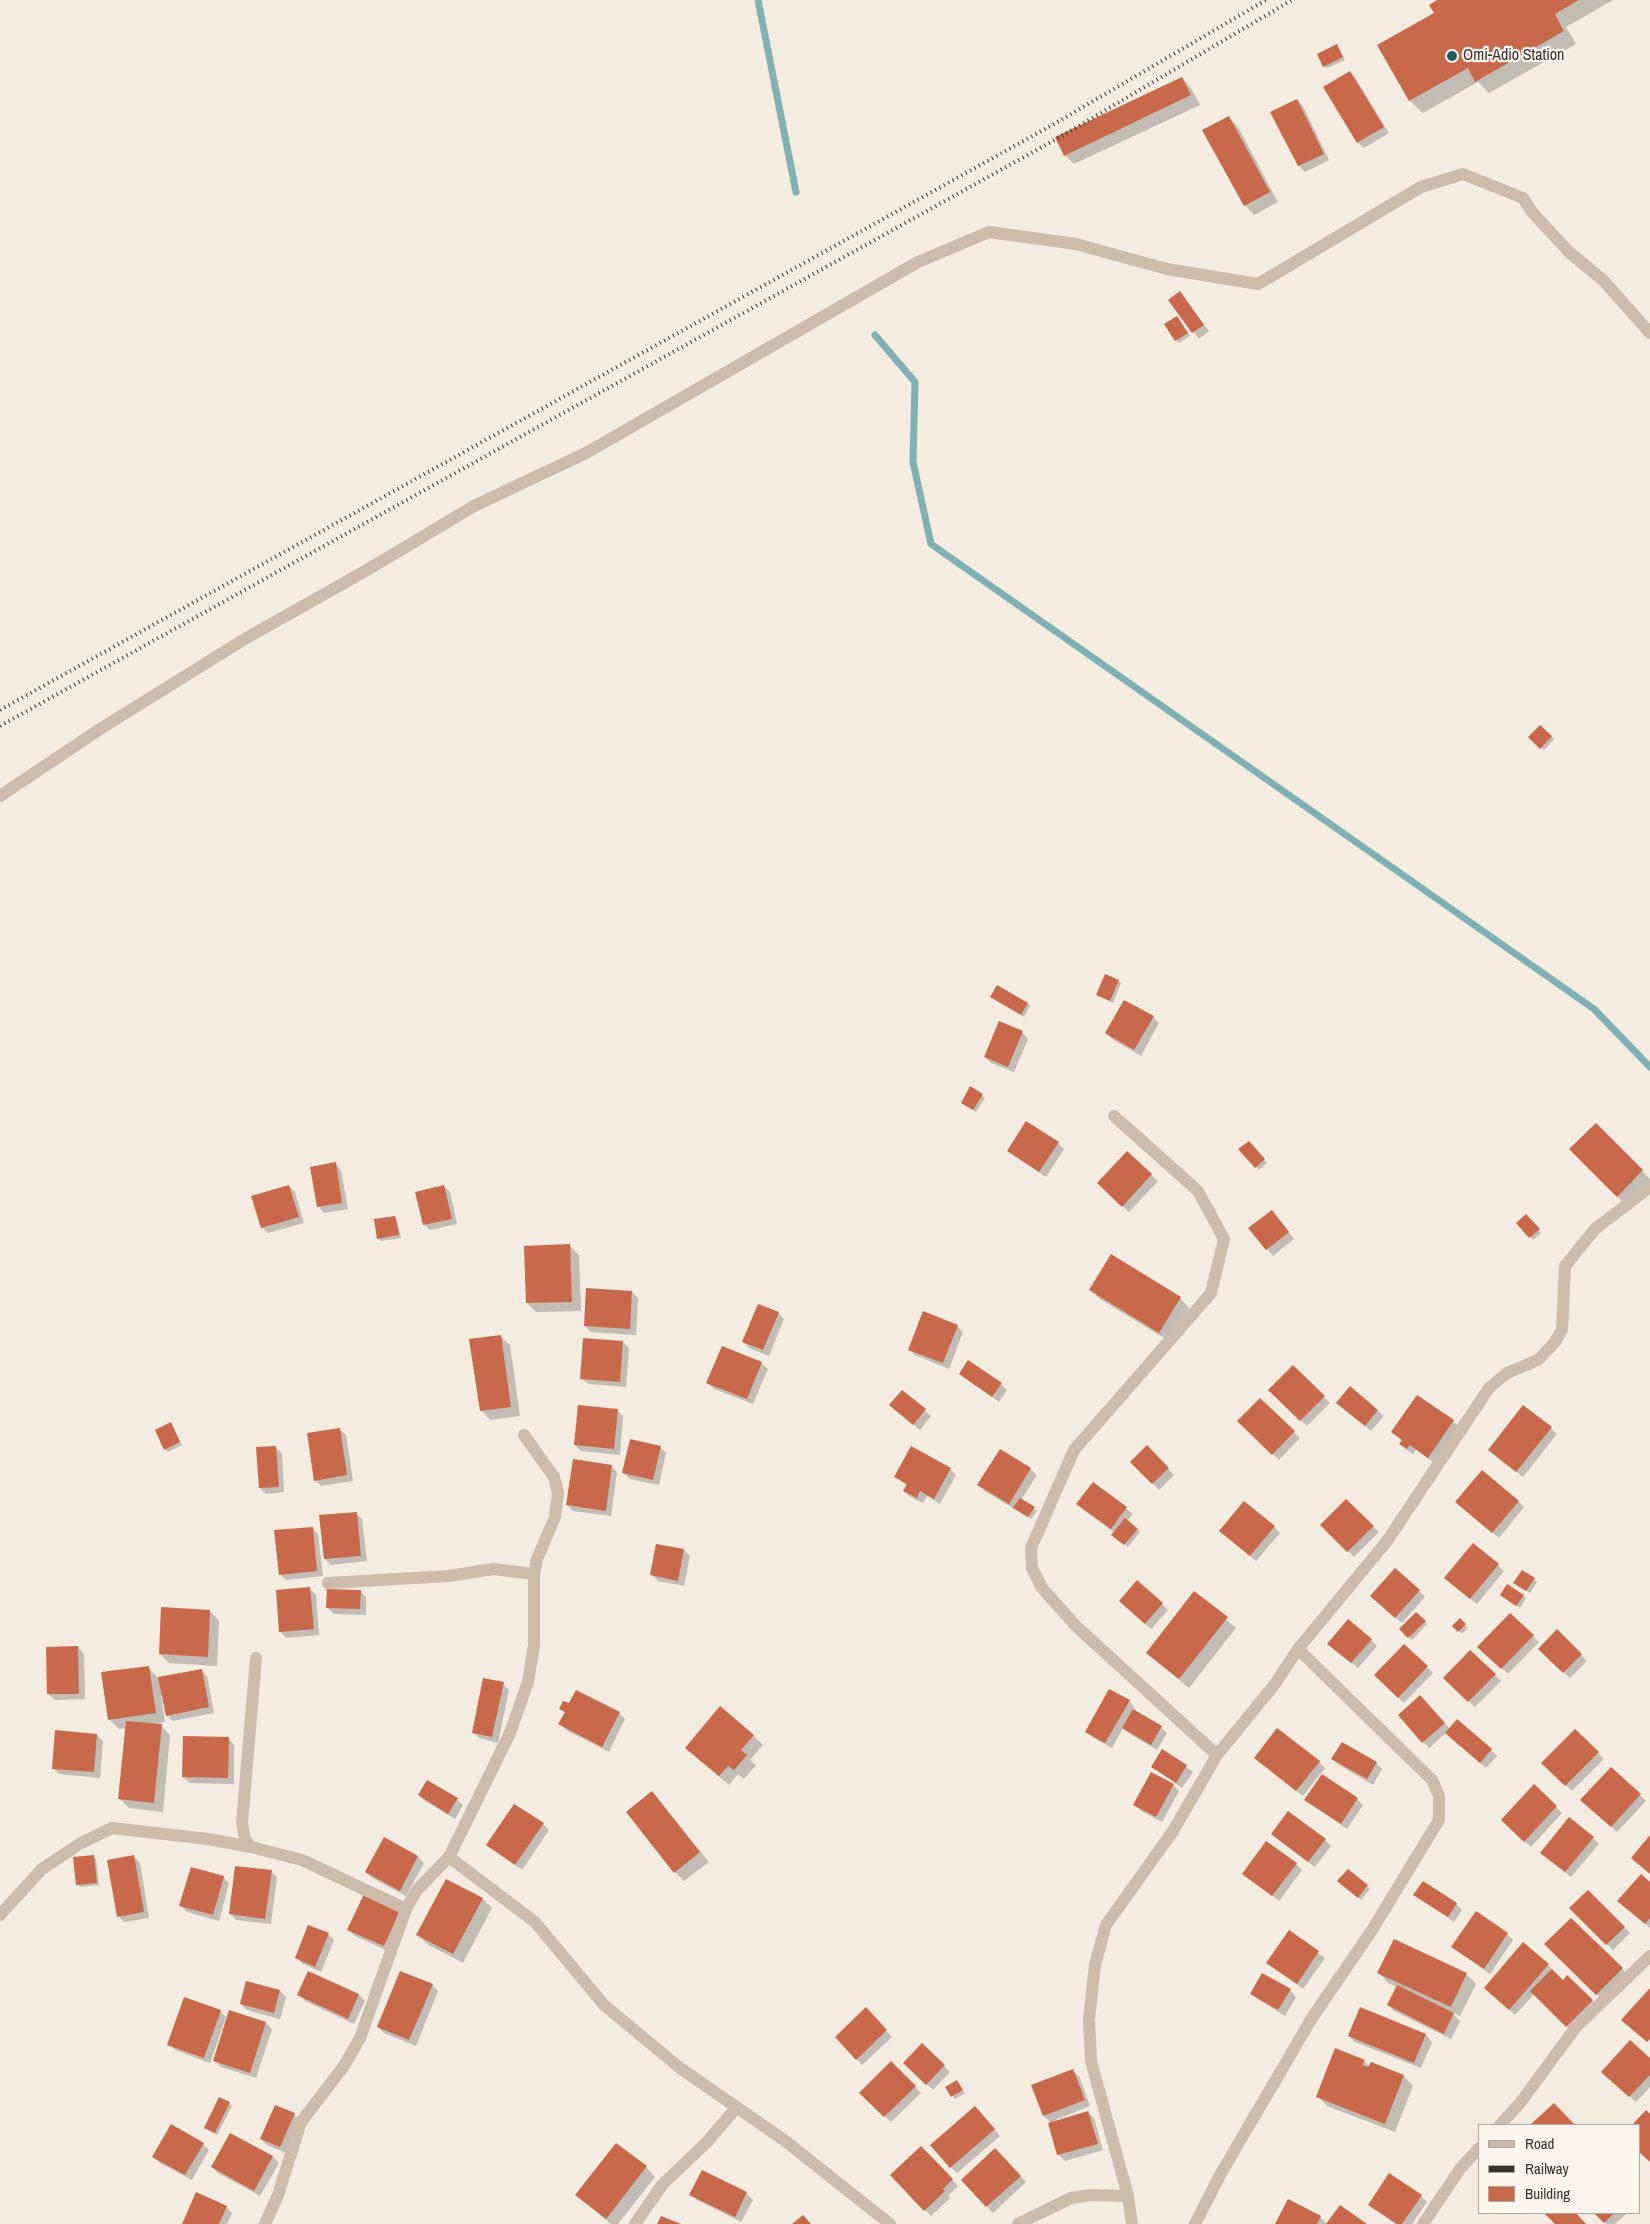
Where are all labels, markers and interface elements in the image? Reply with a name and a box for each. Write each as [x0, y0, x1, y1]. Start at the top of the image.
place label: Omi-Adio Station [1463, 46, 1564, 66]
marker: Omi-Adio Station [1445, 49, 1459, 63]
legend [1478, 2124, 1640, 2214]
text: Road [1525, 2133, 1554, 2154]
text: Railway [1525, 2158, 1569, 2179]
text: Building [1525, 2183, 1570, 2204]

